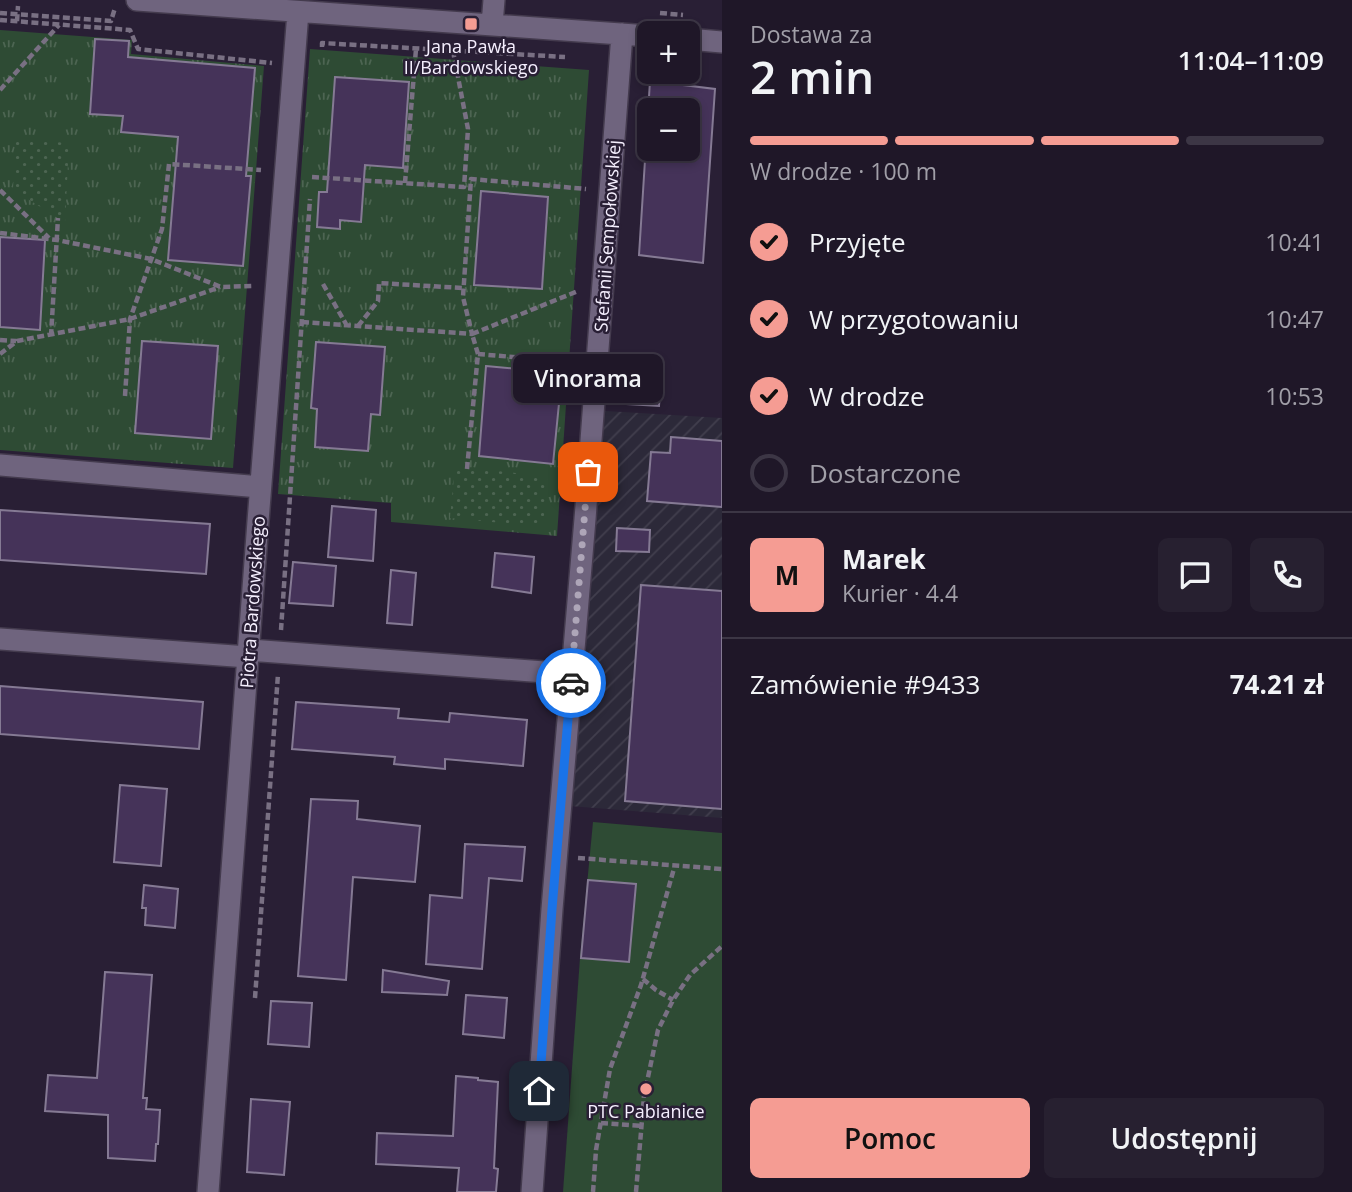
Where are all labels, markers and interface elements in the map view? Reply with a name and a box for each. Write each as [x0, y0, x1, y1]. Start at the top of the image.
marker: Jana Pawła II/Bardowskiego [463, 16, 479, 32]
text: Dostawa za [750, 18, 873, 50]
map controls [637, 21, 700, 161]
button: + [637, 21, 700, 84]
place label: Jana Pawła II/Bardowskiego [404, 34, 538, 79]
text: 11:04–11:09 [1178, 42, 1324, 78]
text: 2 min [750, 45, 874, 107]
button: − [637, 98, 700, 161]
street label: Stefanii Sempołowskiej [588, 139, 626, 333]
text: W drodze · 100 m [750, 155, 937, 187]
icon: check [750, 223, 788, 261]
text: Przyjęte [809, 224, 906, 260]
text: 10:41 [1265, 226, 1324, 258]
icon: check [750, 300, 788, 338]
text: W przygotowaniu [809, 301, 1019, 337]
text: 10:47 [1265, 303, 1324, 335]
callout: Vinorama [513, 353, 663, 402]
text: Vinorama [534, 362, 642, 394]
icon: check [750, 377, 788, 415]
text: W drodze [809, 378, 925, 414]
text: 10:53 [1265, 380, 1324, 412]
pin [558, 442, 618, 502]
icon: bag [569, 453, 607, 491]
text: Dostarczone [809, 455, 961, 491]
street label: Piotra Bardowskiego [234, 515, 270, 689]
button: chat [1158, 538, 1232, 612]
button: phone [1250, 538, 1324, 612]
text: Marek [842, 541, 926, 577]
text: M [775, 557, 799, 593]
text: Kurier · 4.4 [842, 577, 958, 609]
courier [536, 648, 606, 718]
icon: car [552, 664, 590, 702]
text: Zamówienie #9433 [750, 666, 980, 702]
text: 74.21 zł [1230, 666, 1324, 702]
pin [509, 1061, 569, 1121]
icon: home [520, 1072, 558, 1110]
marker: PTC Pabianice [638, 1081, 654, 1097]
button: Pomoc [750, 1098, 1030, 1178]
button: Udostępnij [1044, 1098, 1324, 1178]
place label: PTC Pabianice [587, 1099, 705, 1123]

